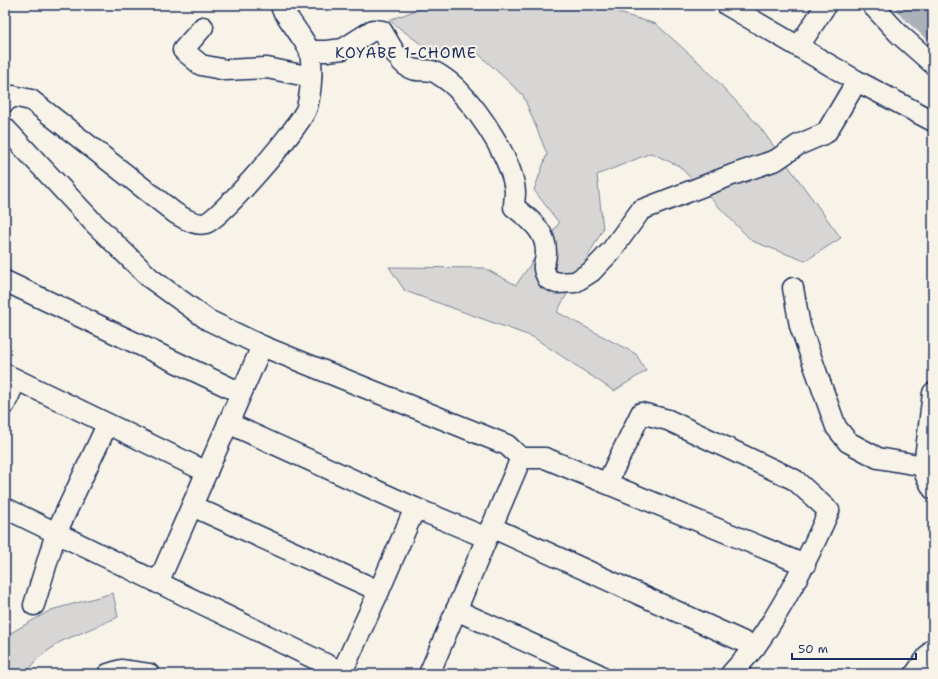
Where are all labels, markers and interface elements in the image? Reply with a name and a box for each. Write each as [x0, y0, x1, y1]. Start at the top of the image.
district label: KOYABE 1-CHOME [335, 43, 477, 63]
scale bar [792, 635, 916, 661]
text: 50 m [798, 641, 828, 657]

